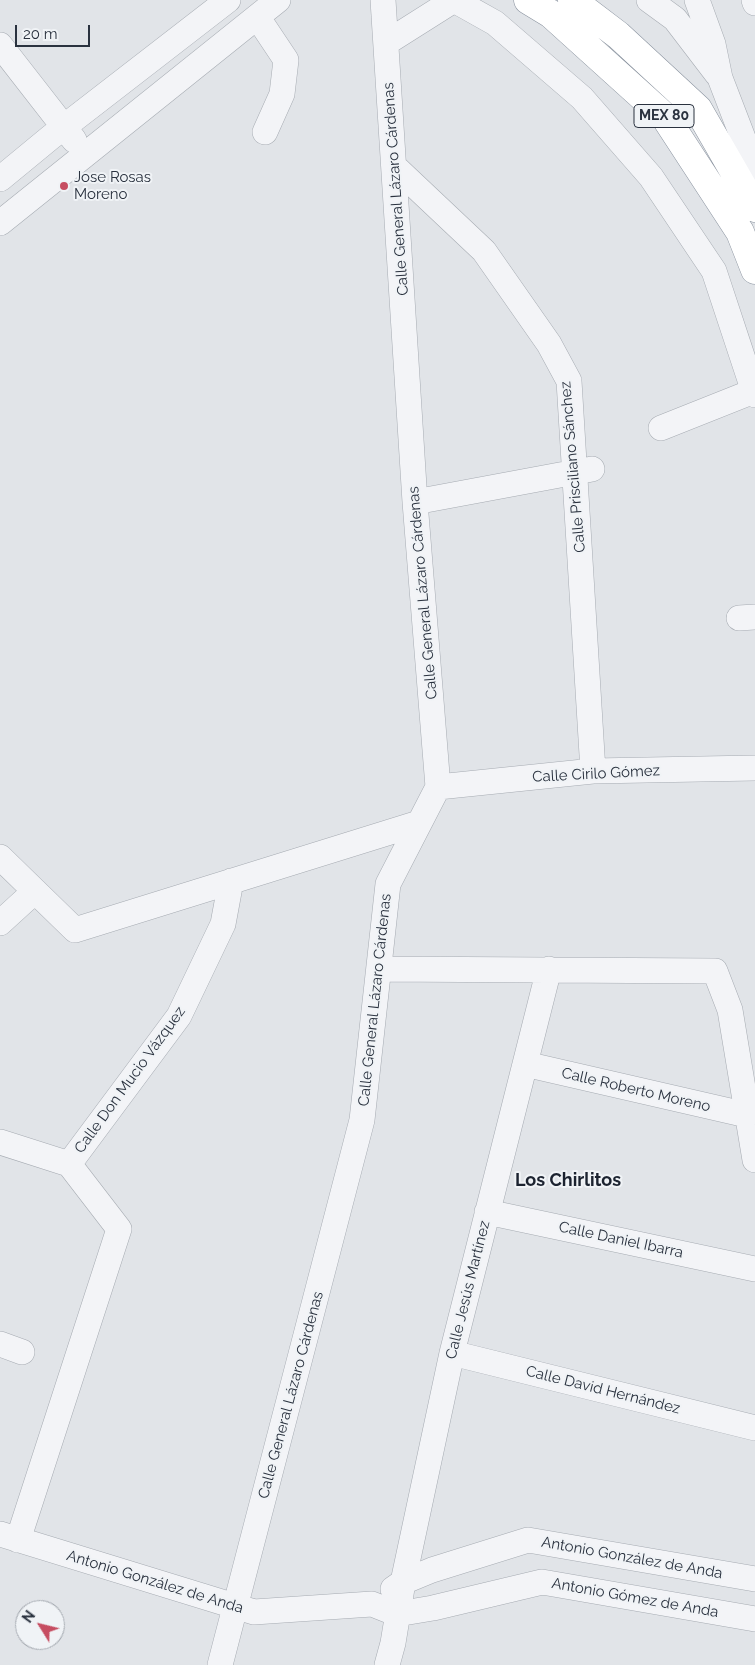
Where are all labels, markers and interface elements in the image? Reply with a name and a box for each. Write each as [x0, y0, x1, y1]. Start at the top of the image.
scale bar [18, 15, 92, 47]
text: 20 m [23, 25, 58, 43]
street label: Calle General Lázaro Cárdenas [380, 82, 412, 296]
road number: MEX 80 [634, 104, 694, 128]
place label: Jose Rosas Moreno [74, 168, 151, 203]
marker: Jose Rosas Moreno [58, 180, 70, 192]
street label: Calle Prisciliano Sánchez [557, 381, 589, 553]
street label: Calle General Lázaro Cárdenas [405, 486, 441, 700]
street label: Calle Cirilo Gómez [532, 762, 660, 786]
street label: Calle General Lázaro Cárdenas [355, 893, 395, 1107]
street label: Calle Don Mucio Vázquez [71, 1003, 189, 1157]
street label: Calle Roberto Moreno [560, 1064, 712, 1116]
district label: Los Chirlitos [515, 1170, 621, 1192]
street label: Calle Daniel Ibarra [557, 1218, 685, 1262]
street label: Calle Jesús Martínez [442, 1219, 494, 1361]
street label: Calle General Lázaro Cárdenas [255, 1289, 327, 1501]
street label: Calle David Hernández [524, 1362, 682, 1418]
street label: Antonio González de Anda [540, 1533, 724, 1583]
street label: Antonio González de Anda [65, 1547, 245, 1617]
street label: Antonio Gómez de Anda [550, 1574, 720, 1622]
north arrow [15, 1600, 65, 1650]
text: N [19, 1608, 38, 1626]

